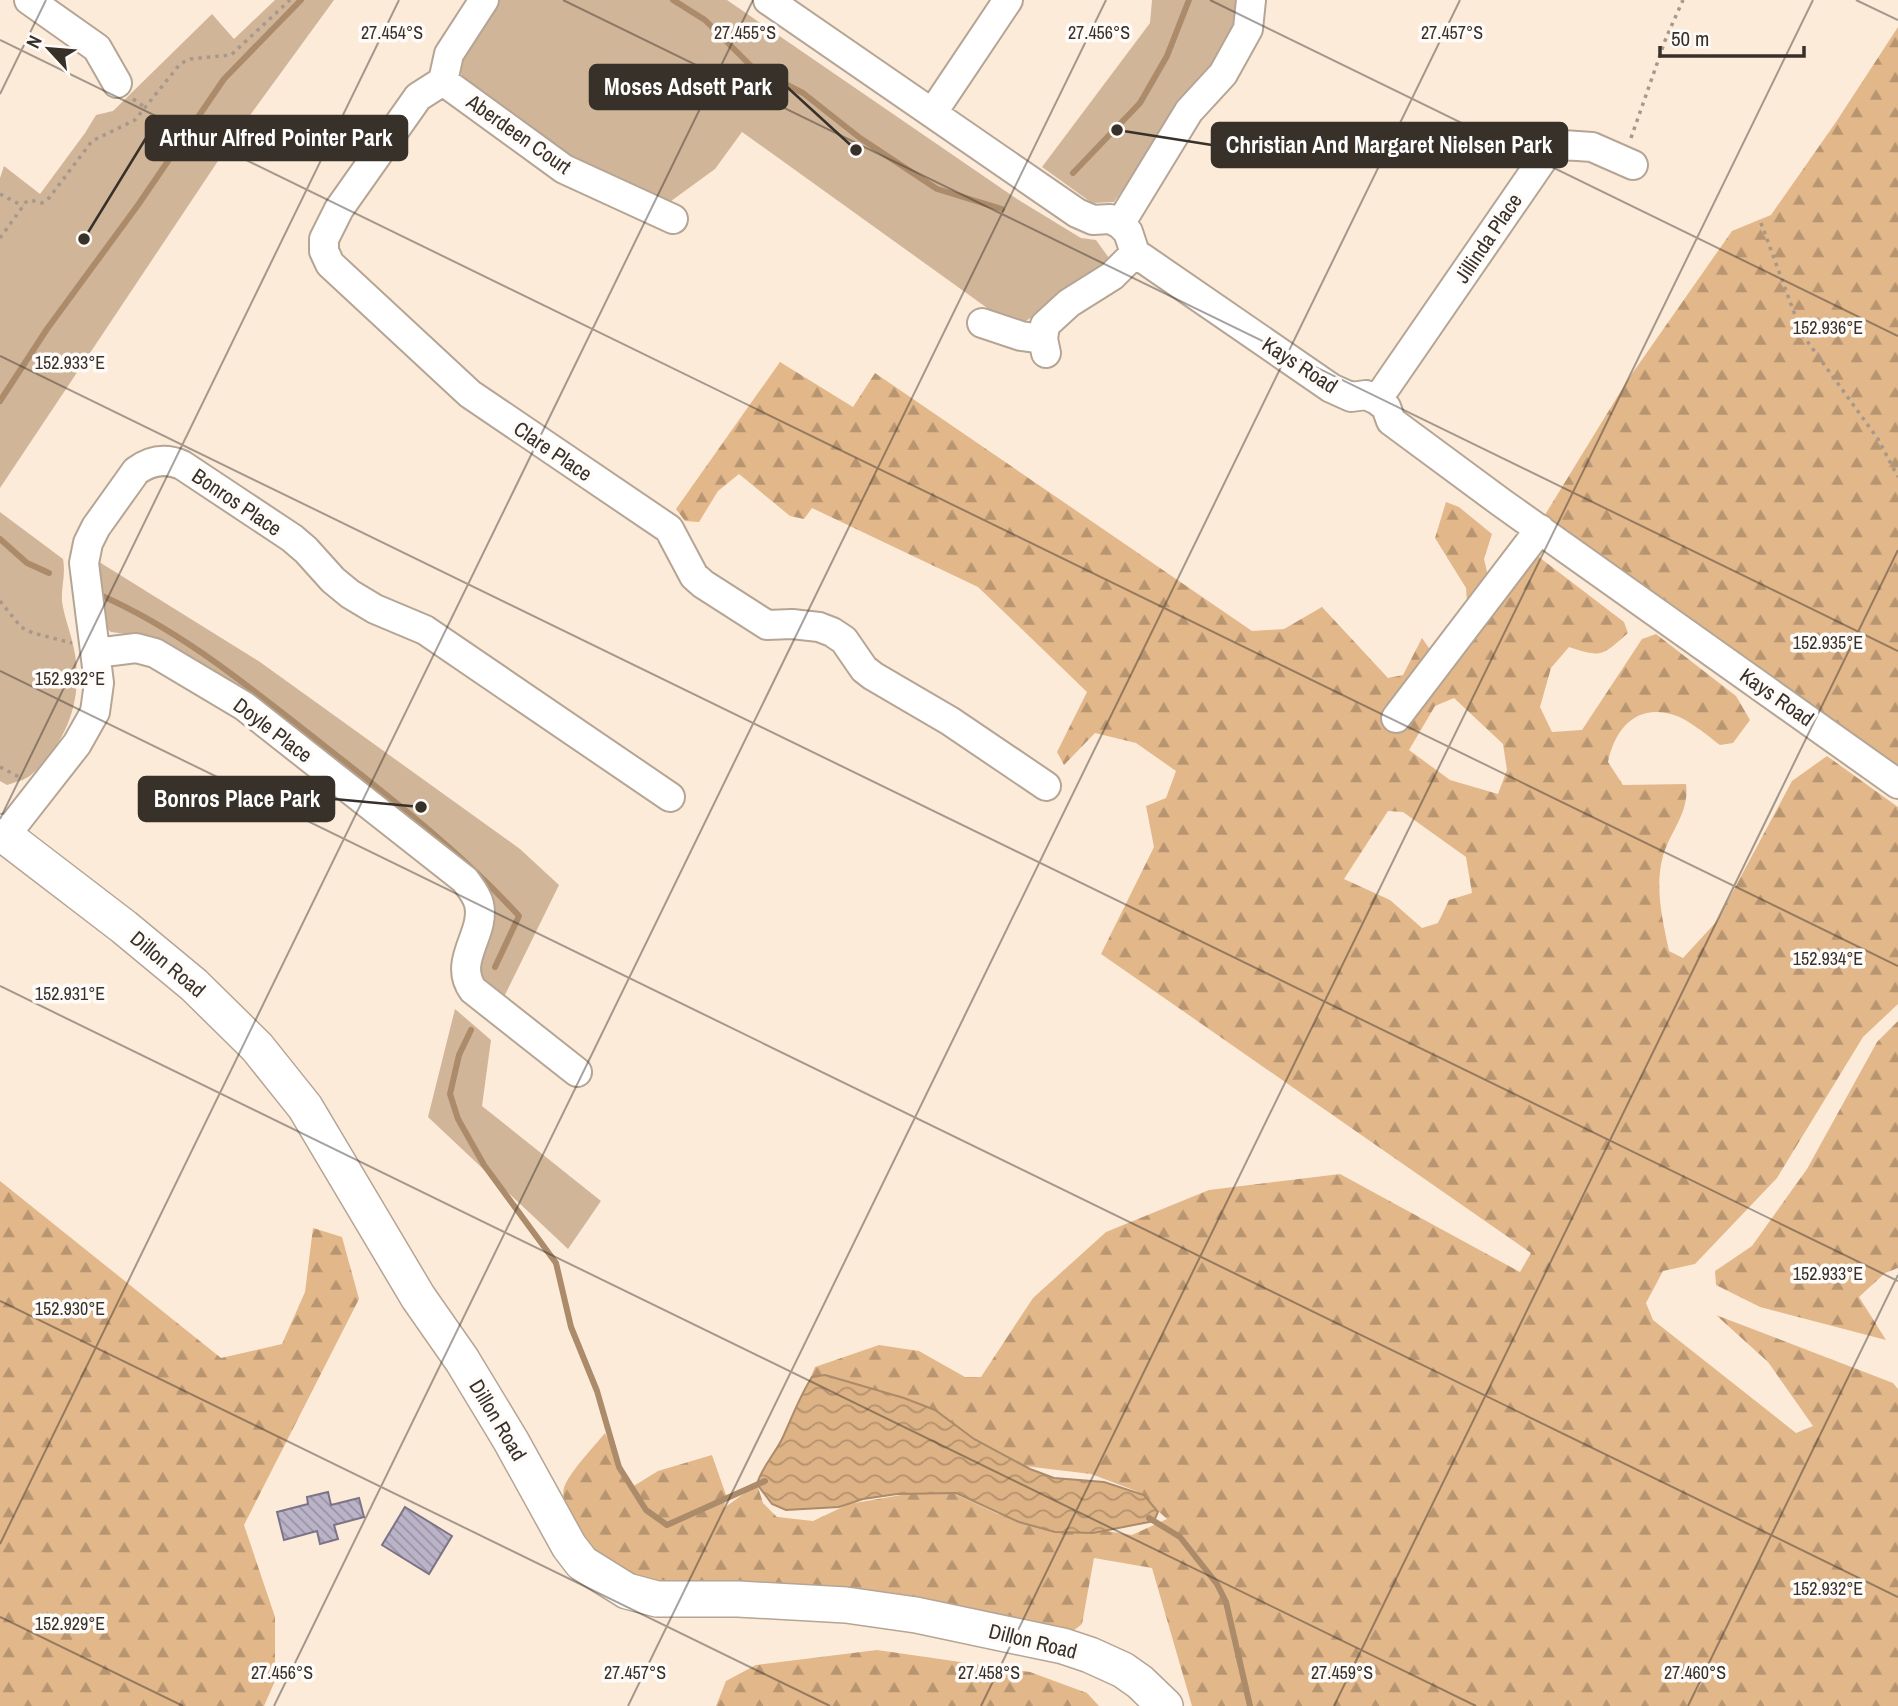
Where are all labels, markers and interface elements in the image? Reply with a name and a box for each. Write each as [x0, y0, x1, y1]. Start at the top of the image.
north arrow [14, 14, 84, 84]
scale bar [1660, 14, 1804, 58]
text: 27.454°S [361, 20, 423, 45]
text: 27.455°S [714, 20, 776, 45]
text: 27.456°S [1068, 20, 1130, 45]
text: 27.457°S [1421, 20, 1483, 45]
text: 50 m [1671, 24, 1709, 53]
text: N [20, 31, 48, 52]
callout: Moses Adsett Park [590, 65, 787, 109]
text: Moses Adsett Park [604, 71, 773, 102]
street label: Aberdeen Court [460, 87, 577, 181]
callout: Arthur Alfred Pointer Park [146, 116, 407, 160]
text: Arthur Alfred Pointer Park [159, 122, 393, 153]
callout: Christian And Margaret Nielsen Park [1212, 123, 1567, 167]
text: Christian And Margaret Nielsen Park [1226, 129, 1553, 160]
street label: Jillinda Place [1447, 187, 1529, 289]
text: 152.936°E [1793, 315, 1863, 340]
street label: Kays Road [1257, 330, 1343, 400]
text: 152.933°E [35, 350, 105, 375]
street label: Clare Place [508, 414, 598, 488]
street label: Bonros Place [186, 461, 288, 543]
text: 152.935°E [1793, 630, 1863, 655]
street label: Kays Road [1734, 661, 1820, 733]
text: 152.932°E [35, 666, 105, 691]
street label: Doyle Place [228, 691, 318, 769]
callout: Bonros Place Park [139, 777, 334, 821]
text: Bonros Place Park [154, 783, 321, 814]
street label: Dillon Road [124, 924, 212, 1004]
text: 152.934°E [1793, 946, 1863, 971]
text: 152.931°E [35, 981, 105, 1006]
text: 152.933°E [1793, 1261, 1863, 1286]
text: 152.930°E [35, 1296, 105, 1321]
street label: Dillon Road [462, 1374, 534, 1466]
text: 152.932°E [1793, 1576, 1863, 1601]
text: 152.929°E [35, 1611, 105, 1636]
street label: Dillon Road [986, 1616, 1080, 1666]
text: 27.456°S [251, 1660, 313, 1685]
text: 27.457°S [604, 1660, 666, 1685]
text: 27.458°S [958, 1660, 1020, 1685]
text: 27.459°S [1311, 1660, 1373, 1685]
text: 27.460°S [1664, 1660, 1726, 1685]

